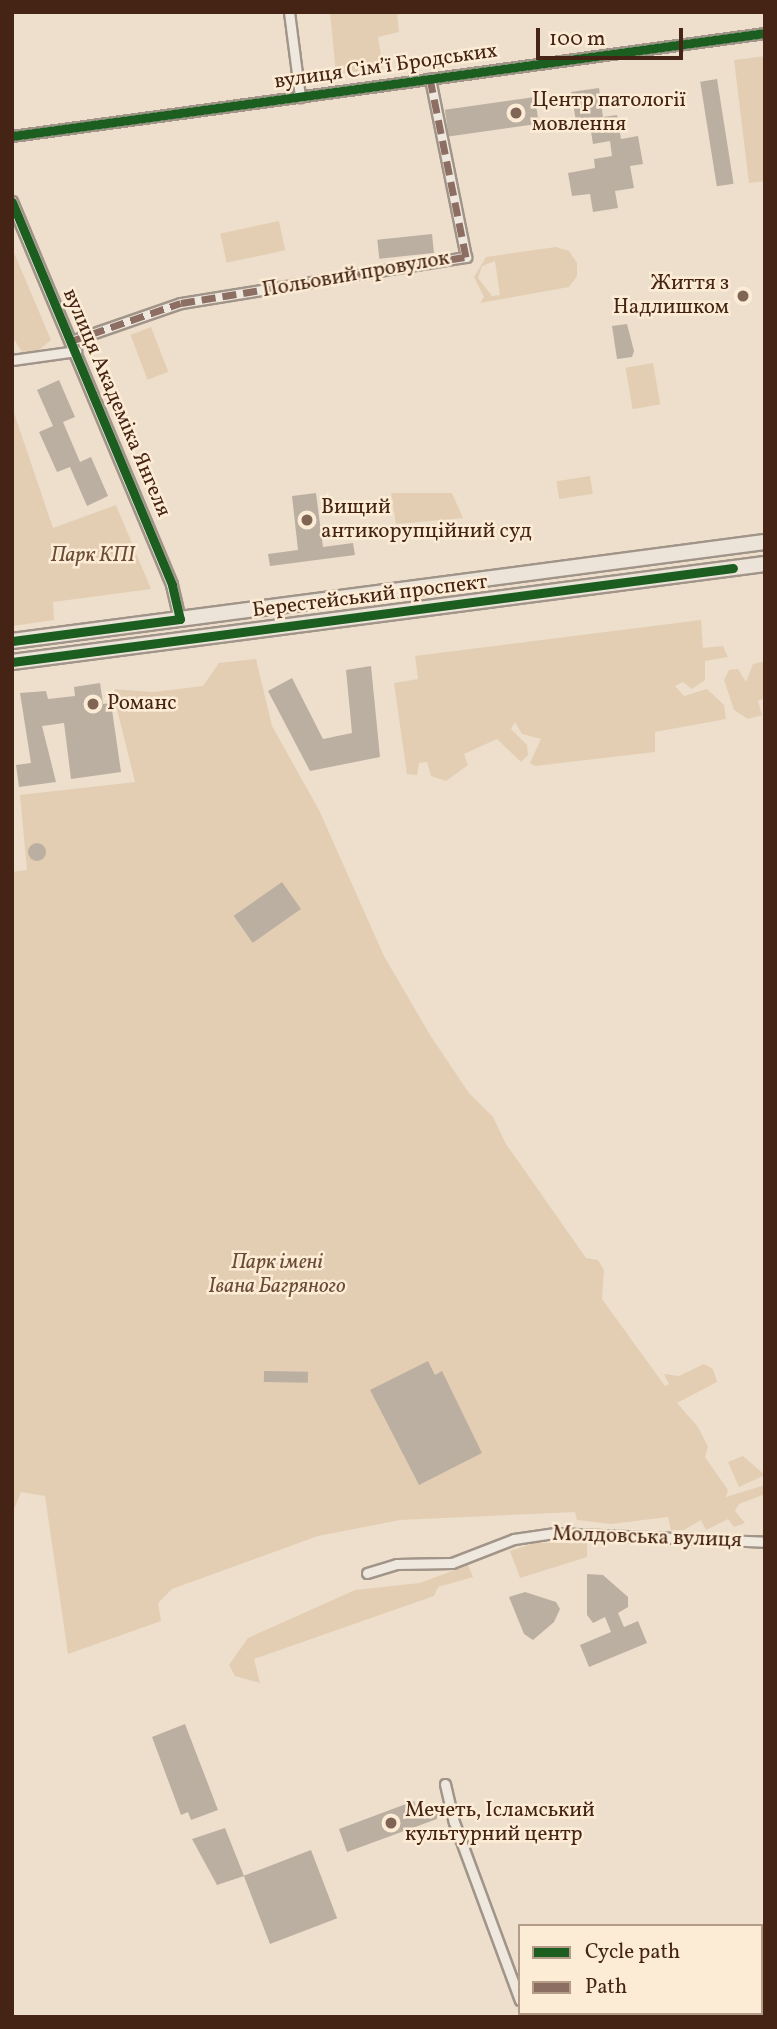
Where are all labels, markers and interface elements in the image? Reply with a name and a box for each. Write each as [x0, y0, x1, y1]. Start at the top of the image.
scale bar [539, 14, 686, 58]
text: 100 m [549, 25, 606, 54]
street label: вулиця Сімʼї Бродських [273, 39, 499, 95]
place label: Центр патології мовлення [532, 88, 686, 138]
marker: Центр патології мовлення [506, 103, 526, 123]
street label: Польовий провулок [260, 246, 452, 304]
place label: Життя з Надлишком [613, 271, 729, 321]
street label: вулиця Академіка Янгеля [56, 285, 176, 521]
marker: Життя з Надлишком [735, 288, 751, 304]
place label: Вищий антикорупційний суд [321, 495, 532, 545]
marker: Вищий антикорупційний суд [299, 512, 315, 528]
park label: Парк КПІ [51, 543, 135, 569]
street label: Берестейський проспект [251, 570, 489, 624]
place label: Романс [107, 691, 177, 717]
marker: Романс [85, 696, 101, 712]
park label: Парк імені Івана Багряного [208, 1250, 346, 1300]
street label: Молдовська вулиця [552, 1522, 742, 1554]
place label: Мечеть, Ісламський культурний центр [405, 1798, 595, 1848]
marker: Мечеть, Ісламський культурний центр [383, 1815, 399, 1831]
legend [518, 1924, 763, 2015]
text: Cycle path [585, 1938, 680, 1967]
text: Path [585, 1973, 627, 2002]

